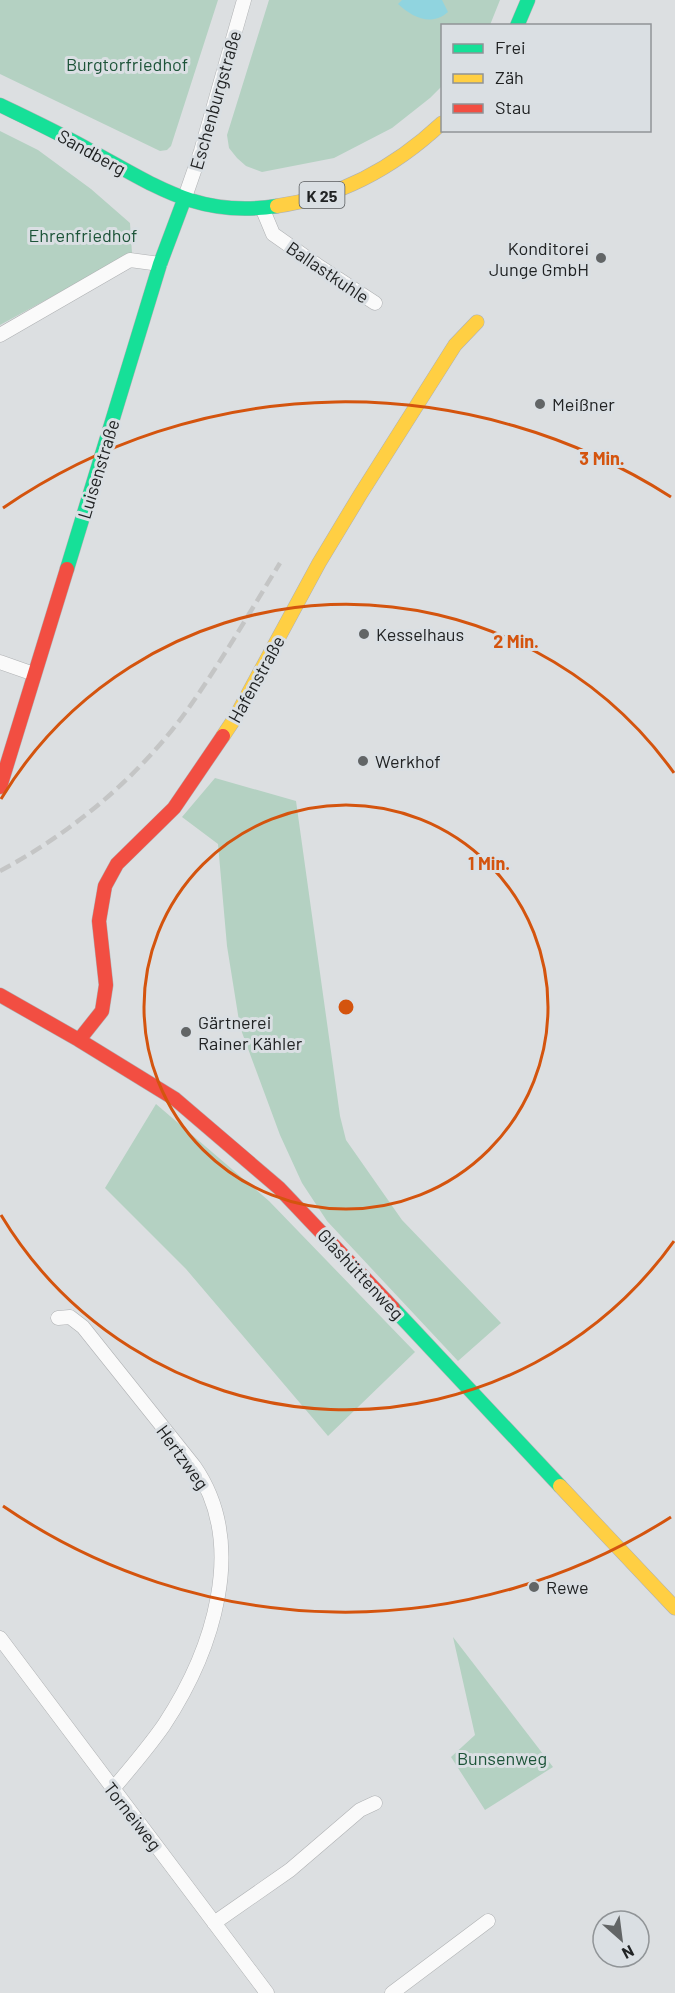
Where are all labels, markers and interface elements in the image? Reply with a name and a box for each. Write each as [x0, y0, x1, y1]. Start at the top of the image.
legend [441, 24, 651, 132]
street label: Eschenburgstraße [185, 28, 245, 172]
text: Frei [495, 36, 526, 58]
park label: Burgtorfriedhof [66, 53, 188, 75]
text: Zäh [495, 66, 524, 88]
text: Stau [495, 96, 531, 118]
street label: Sandberg [54, 124, 130, 180]
road number: K 25 [300, 182, 344, 208]
park label: Ehrenfriedhof [28, 224, 138, 246]
street label: Ballastkuhle [282, 236, 374, 308]
place label: Konditorei Junge GmbH [489, 237, 589, 280]
marker: Konditorei Junge GmbH [594, 251, 608, 265]
place label: Meißner [552, 393, 615, 415]
marker: Meißner [533, 397, 547, 411]
street label: Luisenstraße [72, 417, 124, 521]
text: 3 Min. [579, 447, 625, 469]
place label: Kesselhaus [376, 623, 464, 645]
marker: Kesselhaus [357, 627, 371, 641]
text: 2 Min. [493, 630, 539, 652]
street label: Hafenstraße [223, 632, 289, 726]
place label: Werkhof [375, 750, 441, 772]
marker: Werkhof [356, 754, 370, 768]
text: 1 Min. [468, 852, 510, 874]
centre of rings [336, 997, 356, 1017]
place label: Gärtnerei Rainer Kähler [198, 1011, 303, 1054]
marker: Gärtnerei Rainer Kähler [179, 1025, 193, 1039]
street label: Glashüttenweg [313, 1224, 409, 1324]
street label: Hertzweg [152, 1420, 214, 1494]
place label: Rewe [546, 1576, 589, 1598]
marker: Rewe [527, 1580, 541, 1594]
park label: Bunsenweg [457, 1747, 547, 1769]
street label: Torneiweg [99, 1777, 167, 1855]
north arrow [591, 1909, 651, 1969]
text: N [619, 1942, 637, 1964]

